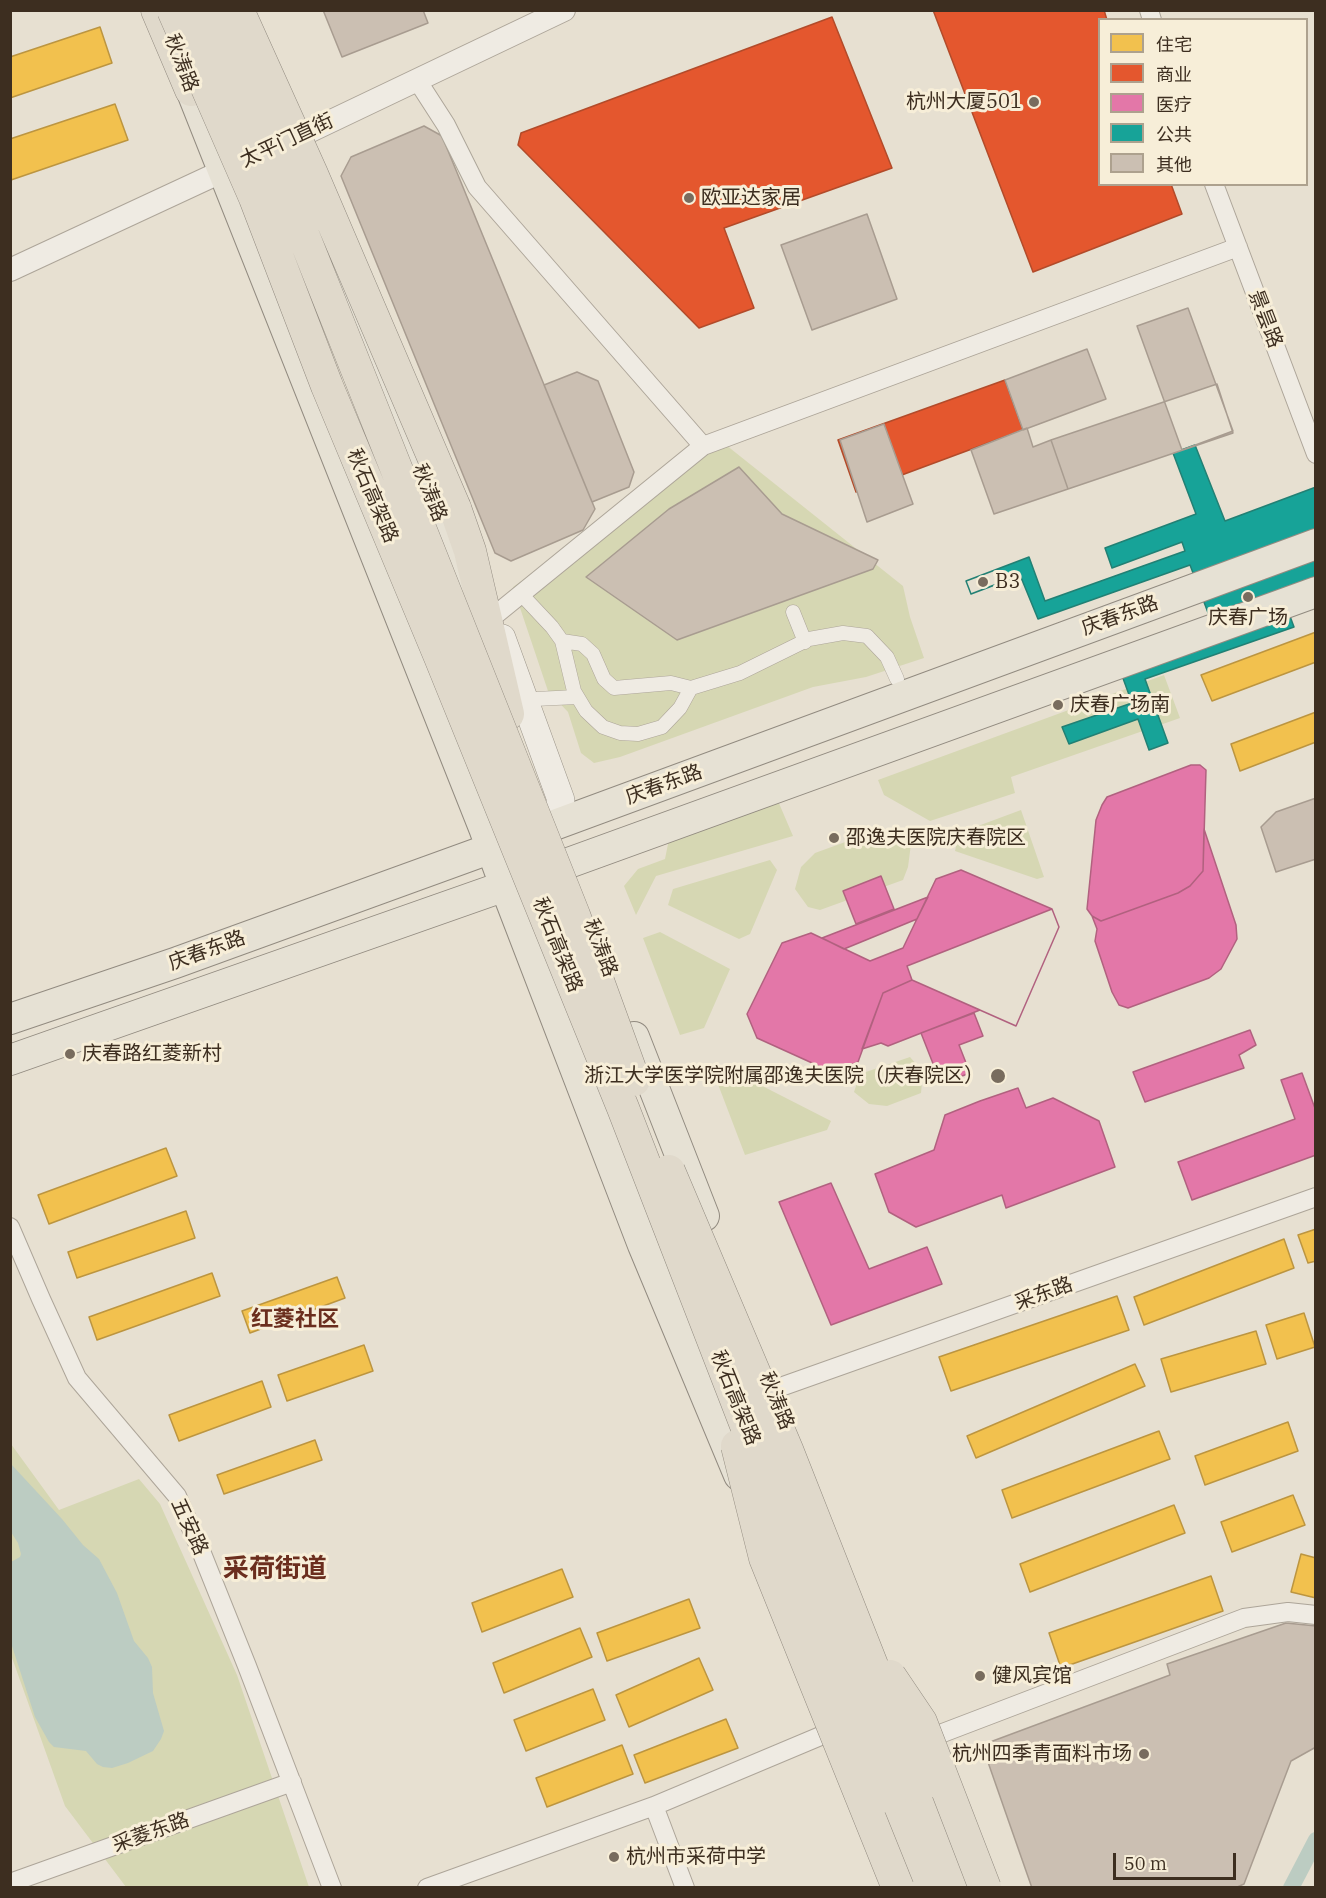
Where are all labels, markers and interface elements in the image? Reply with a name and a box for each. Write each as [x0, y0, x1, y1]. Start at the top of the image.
legend [1098, 18, 1308, 186]
street label: 秋涛路 [159, 31, 203, 95]
text: 住宅 [1156, 33, 1192, 56]
text: 商业 [1156, 63, 1192, 86]
place label: 杭州大厦501 [906, 90, 1022, 114]
text: 医疗 [1156, 93, 1192, 116]
marker: 杭州大厦501 [1027, 95, 1041, 109]
street label: 太平门直街 [237, 109, 337, 173]
text: 公共 [1156, 123, 1192, 146]
text: 其他 [1156, 153, 1192, 176]
place label: 欧亚达家居 [701, 186, 801, 210]
marker: 欧亚达家居 [682, 191, 696, 205]
street label: 景昙路 [1243, 287, 1287, 351]
street label: 秋石高架路 [341, 445, 403, 547]
street label: 秋涛路 [407, 461, 451, 525]
place label: B3 [995, 570, 1020, 594]
marker: B3 [976, 575, 990, 589]
marker: 庆春广场 [1241, 590, 1255, 604]
street label: 庆春东路 [1078, 591, 1162, 641]
place label: 庆春广场 [1208, 606, 1288, 630]
place label: 庆春广场南 [1070, 693, 1170, 717]
marker: 庆春广场南 [1051, 698, 1065, 712]
street label: 庆春东路 [622, 760, 706, 810]
place label: 邵逸夫医院庆春院区 [846, 826, 1026, 850]
marker: 邵逸夫医院庆春院区 [827, 831, 841, 845]
street label: 秋石高架路 [527, 894, 587, 996]
street label: 秋涛路 [578, 916, 622, 980]
street label: 庆春东路 [165, 926, 249, 976]
place label: 庆春路红菱新村 [82, 1042, 222, 1066]
marker: 庆春路红菱新村 [63, 1047, 77, 1061]
place label: 浙江大学医学院附属邵逸夫医院（庆春院区） [584, 1064, 984, 1088]
marker: 浙江大学医学院附属邵逸夫医院（庆春院区） [989, 1067, 1007, 1085]
street label: 采东路 [1012, 1272, 1076, 1316]
district label: 红菱社区 [251, 1307, 339, 1333]
street label: 秋石高架路 [705, 1347, 765, 1449]
street label: 秋涛路 [754, 1369, 798, 1433]
street label: 五安路 [165, 1495, 213, 1559]
district label: 采荷街道 [223, 1553, 327, 1585]
place label: 健风宾馆 [992, 1664, 1072, 1688]
marker: 健风宾馆 [973, 1669, 987, 1683]
place label: 杭州四季青面料市场 [952, 1742, 1132, 1766]
marker: 杭州四季青面料市场 [1137, 1747, 1151, 1761]
street label: 采菱东路 [109, 1808, 193, 1858]
scale bar [1116, 1841, 1239, 1879]
place label: 杭州市采荷中学 [626, 1845, 766, 1869]
marker: 杭州市采荷中学 [607, 1850, 621, 1864]
text: 50 m [1124, 1852, 1167, 1875]

